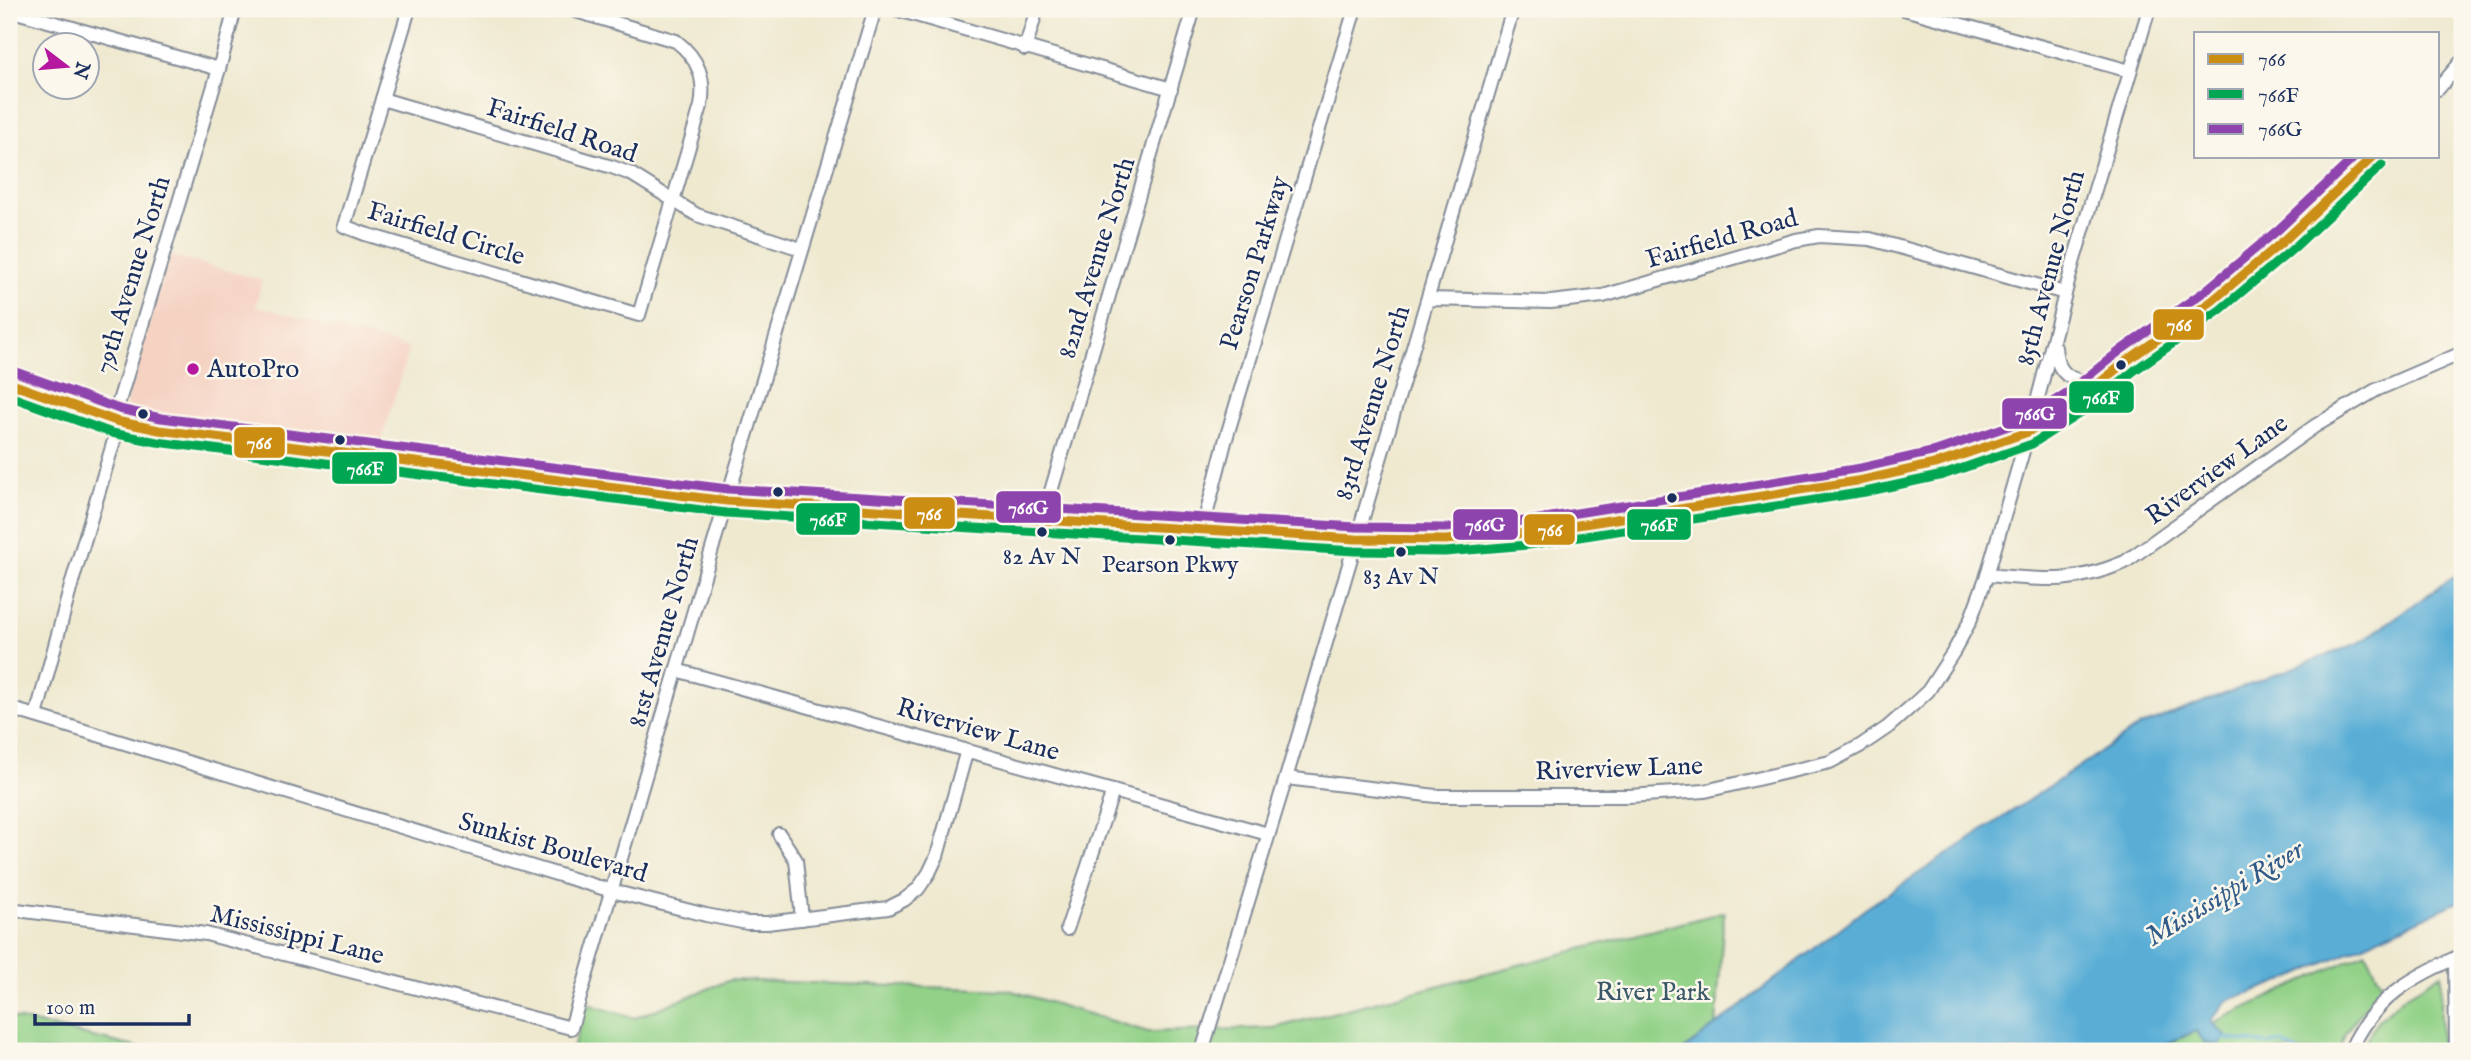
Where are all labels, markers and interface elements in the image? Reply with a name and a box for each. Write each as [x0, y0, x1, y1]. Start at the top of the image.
north arrow [32, 32, 102, 102]
legend [2194, 32, 2440, 158]
text: 766 [2258, 47, 2287, 74]
text: N [66, 58, 94, 82]
text: 766F [2258, 83, 2299, 110]
street label: Fairfield Road [483, 91, 642, 171]
text: 766G [2258, 117, 2303, 144]
street label: 82nd Avenue North [1051, 153, 1143, 363]
street label: 85th Avenue North [2009, 166, 2093, 369]
street label: 79th Avenue North [87, 172, 179, 378]
street label: Pearson Parkway [1213, 172, 1297, 354]
street label: Fairfield Circle [363, 194, 529, 274]
street label: Fairfield Road [1642, 202, 1802, 276]
street label: 83rd Avenue North [1328, 301, 1418, 504]
line badge: 766 [2152, 308, 2205, 341]
text: 766 [2167, 314, 2192, 338]
place label: AutoPro [206, 353, 299, 386]
unlabelled marker [2114, 358, 2128, 372]
marker: AutoPro [185, 361, 201, 377]
line badge: 766F [2068, 380, 2135, 414]
text: 766F [2083, 387, 2120, 411]
line badge: 766G [2001, 397, 2068, 430]
text: 766G [2015, 403, 2056, 427]
unlabelled marker [136, 407, 150, 421]
street label: Riverview Lane [2139, 407, 2295, 533]
line badge: 766 [233, 426, 286, 459]
text: 766 [247, 432, 272, 456]
unlabelled marker [333, 433, 347, 447]
line badge: 766F [331, 451, 398, 485]
text: 766F [347, 458, 384, 482]
unlabelled marker [771, 485, 785, 499]
line badge: 766G [995, 490, 1062, 524]
unlabelled marker [1665, 491, 1679, 505]
line badge: 766 [903, 496, 956, 530]
text: 766G [1008, 497, 1049, 521]
line badge: 766F [795, 502, 861, 536]
text: 766 [917, 503, 942, 527]
line badge: 766G [1452, 508, 1519, 541]
line badge: 766F [1626, 508, 1692, 541]
text: 766F [810, 509, 847, 533]
line badge: 766 [1523, 513, 1576, 546]
text: 766G [1465, 514, 1506, 538]
text: 766F [1641, 514, 1678, 538]
text: 766 [1538, 519, 1563, 543]
marker: 82 Av N [1035, 525, 1049, 539]
street label: 81st Avenue North [621, 533, 707, 731]
marker: Pearson Pkwy [1163, 533, 1177, 547]
place label: 82 Av N [1003, 542, 1081, 573]
marker: 83 Av N [1394, 545, 1408, 559]
place label: Pearson Pkwy [1101, 550, 1239, 581]
place label: 83 Av N [1363, 562, 1439, 593]
street label: Riverview Lane [893, 691, 1063, 769]
street label: Riverview Lane [1535, 750, 1704, 788]
street label: Sunkist Boulevard [455, 805, 651, 891]
water label: Mississippi River [2139, 832, 2312, 955]
street label: Mississippi Lane [207, 897, 387, 973]
park label: River Park [1596, 976, 1711, 1009]
scale bar [35, 983, 189, 1027]
text: 100 m [46, 995, 95, 1022]

